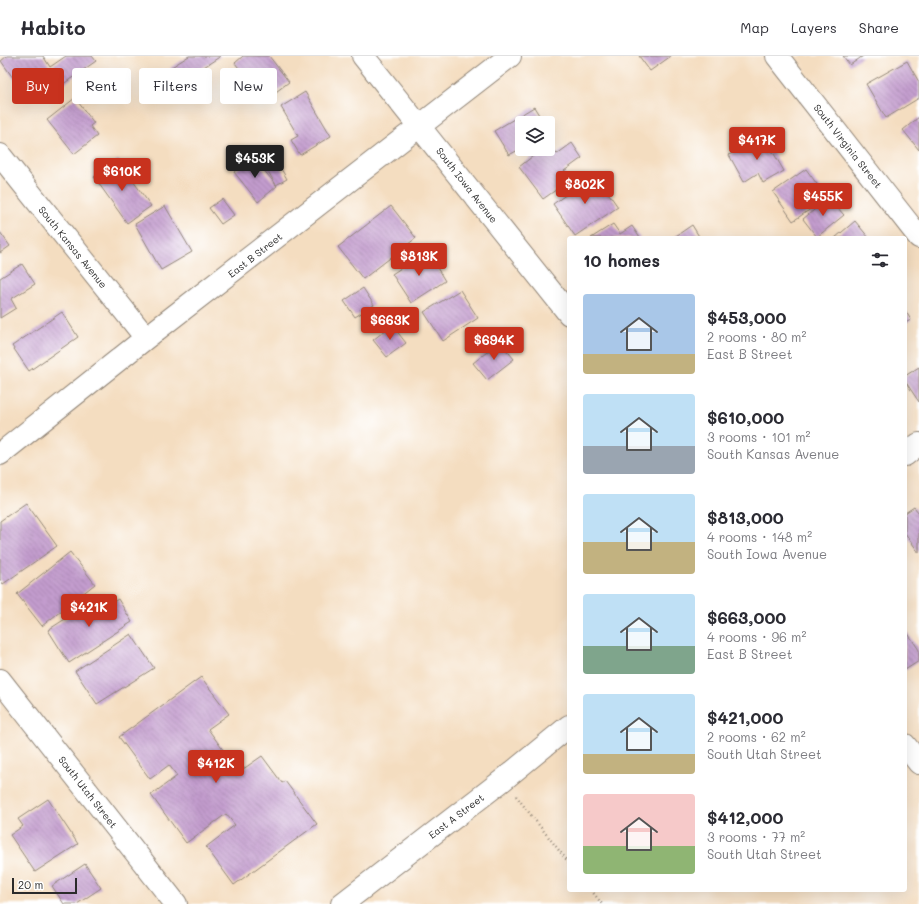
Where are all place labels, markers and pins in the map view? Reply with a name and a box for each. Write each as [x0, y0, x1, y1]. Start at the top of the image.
pin: $417K [729, 127, 785, 161]
pin: $453K [227, 145, 283, 179]
pin: $610K [94, 158, 150, 192]
pin: $802K [557, 171, 613, 205]
pin: $455K [795, 183, 851, 217]
pin: $813K [391, 243, 447, 277]
pin: $663K [362, 307, 418, 341]
pin: $694K [466, 327, 522, 361]
pin: $421K [61, 594, 117, 628]
pin: $412K [188, 750, 244, 784]

